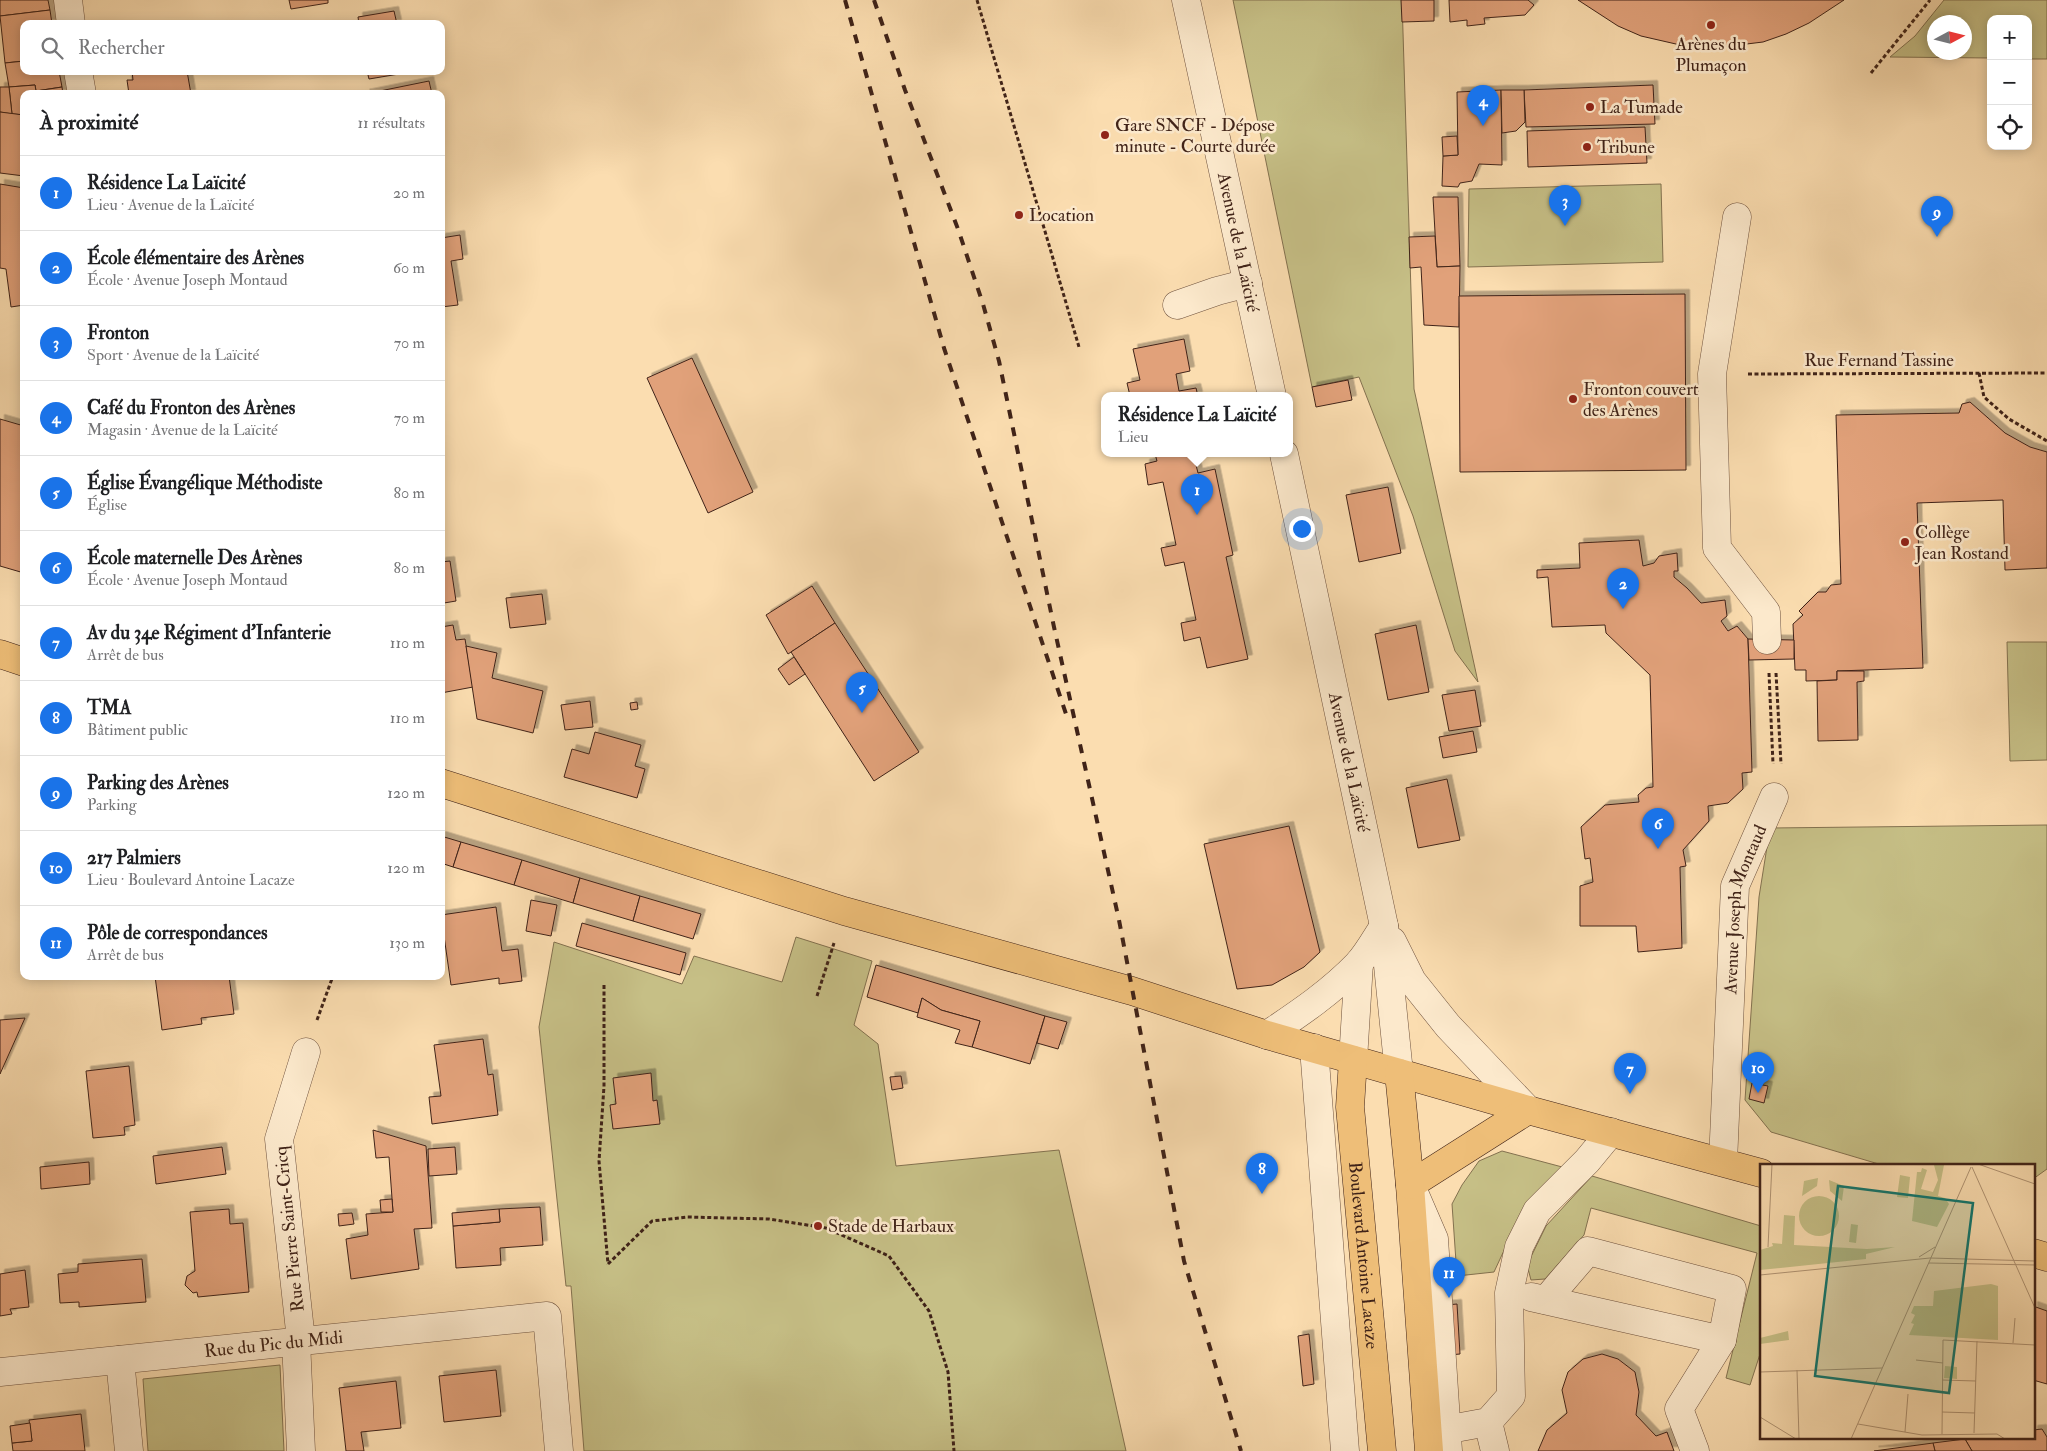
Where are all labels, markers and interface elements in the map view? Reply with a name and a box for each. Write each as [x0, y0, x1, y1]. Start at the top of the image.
north arrow [1927, 15, 1972, 60]
map controls [1987, 15, 2032, 150]
button: + [1987, 15, 2032, 60]
marker: Arènes du Plumaçon [1705, 19, 1717, 31]
search box [20, 20, 445, 75]
place label: Arènes du Plumaçon [1675, 33, 1746, 77]
icon: search [38, 34, 66, 62]
text: Rechercher [78, 36, 165, 60]
button: − [1987, 60, 2032, 105]
pin: 4 [1467, 85, 1499, 126]
place label: La Tumade [1600, 96, 1683, 119]
marker: La Tumade [1584, 101, 1596, 113]
button: locate [1987, 105, 2032, 150]
text: À proximité [40, 109, 138, 136]
text: 11 résultats [357, 113, 425, 133]
place label: Gare SNCF - Dépose minute - Courte durée [1115, 114, 1276, 158]
marker: Gare SNCF - Dépose minute - Courte durée [1099, 129, 1111, 141]
place label: Tribune [1597, 136, 1655, 159]
marker: Tribune [1581, 141, 1593, 153]
street label: Avenue de la Laïcité [1212, 169, 1265, 315]
text: Résidence La Laïcité [87, 171, 245, 195]
text: 1 [53, 183, 59, 203]
text: 20 m [393, 183, 425, 203]
pin: 3 [1549, 185, 1581, 226]
text: Lieu · Avenue de la Laïcité [87, 195, 254, 215]
pin: 9 [1921, 196, 1953, 237]
place label: Location [1029, 204, 1094, 227]
marker: Location [1013, 209, 1025, 221]
text: École élémentaire des Arènes [87, 246, 304, 270]
text: 2 [52, 258, 60, 278]
text: 60 m [393, 258, 425, 278]
text: École · Avenue Joseph Montaud [87, 270, 288, 290]
text: Fronton [87, 321, 149, 345]
text: 3 [53, 333, 59, 353]
text: 70 m [394, 333, 425, 353]
text: Sport · Avenue de la Laïcité [87, 345, 259, 365]
street label: Rue Fernand Tassine [1804, 349, 1954, 372]
place label: Fronton couvert des Arènes [1583, 378, 1699, 422]
popup [1101, 392, 1293, 457]
marker: Fronton couvert des Arènes [1567, 393, 1579, 405]
text: Café du Fronton des Arènes [87, 396, 295, 420]
text: Résidence La Laïcité [1118, 403, 1276, 427]
text: 4 [52, 408, 60, 428]
text: 70 m [394, 408, 425, 428]
text: Magasin · Avenue de la Laïcité [87, 420, 278, 440]
text: Lieu [1118, 427, 1149, 447]
text: Église Évangélique Méthodiste [87, 471, 323, 495]
pin: 1 [1181, 474, 1213, 515]
text: 5 [52, 483, 60, 503]
text: 80 m [394, 483, 425, 503]
text: Église [87, 495, 127, 515]
your location [1289, 516, 1315, 542]
place label: Collège Jean Rostand [1914, 521, 2009, 565]
marker: Collège Jean Rostand [1899, 536, 1911, 548]
text: École maternelle Des Arènes [87, 546, 302, 570]
text: 6 [52, 558, 60, 578]
text: 80 m [394, 558, 425, 578]
pin: 2 [1607, 568, 1639, 609]
text: École · Avenue Joseph Montaud [87, 570, 288, 590]
text: Av du 34e Régiment d'Infanterie [87, 621, 331, 645]
text: 7 [52, 633, 60, 653]
text: 110 m [390, 633, 425, 653]
text: Arrêt de bus [87, 645, 164, 665]
pin: 5 [846, 672, 878, 713]
street label: Avenue de la Laïcité [1323, 689, 1375, 835]
text: TMA [87, 696, 132, 720]
text: 8 [52, 708, 60, 728]
text: 110 m [390, 708, 425, 728]
text: Bâtiment public [87, 720, 188, 740]
text: Parking des Arènes [87, 771, 229, 795]
text: 9 [52, 783, 60, 803]
text: 120 m [387, 783, 425, 803]
text: Parking [87, 795, 137, 815]
pin: 6 [1642, 808, 1674, 849]
street label: Avenue Joseph Montaud [1719, 821, 1772, 996]
text: 217 Palmiers [87, 846, 181, 870]
text: 10 [49, 858, 63, 878]
text: 120 m [387, 858, 425, 878]
text: Lieu · Boulevard Antoine Lacaze [87, 870, 295, 890]
text: Pôle de correspondances [87, 921, 267, 945]
text: 11 [50, 933, 62, 953]
text: 130 m [389, 933, 425, 953]
text: Arrêt de bus [87, 945, 164, 965]
pin: 10 [1742, 1052, 1774, 1093]
pin: 7 [1614, 1053, 1646, 1094]
street label: Rue Pierre Saint-Cricq [269, 1144, 310, 1313]
pin: 8 [1246, 1153, 1278, 1194]
street label: Boulevard Antoine Lacaze [1343, 1161, 1383, 1350]
inset map [1760, 1164, 2034, 1438]
place label: Stade de Harbaux [828, 1215, 954, 1238]
marker: Stade de Harbaux [812, 1220, 824, 1232]
pin: 11 [1433, 1257, 1465, 1298]
street label: Rue du Pic du Midi [203, 1326, 344, 1363]

